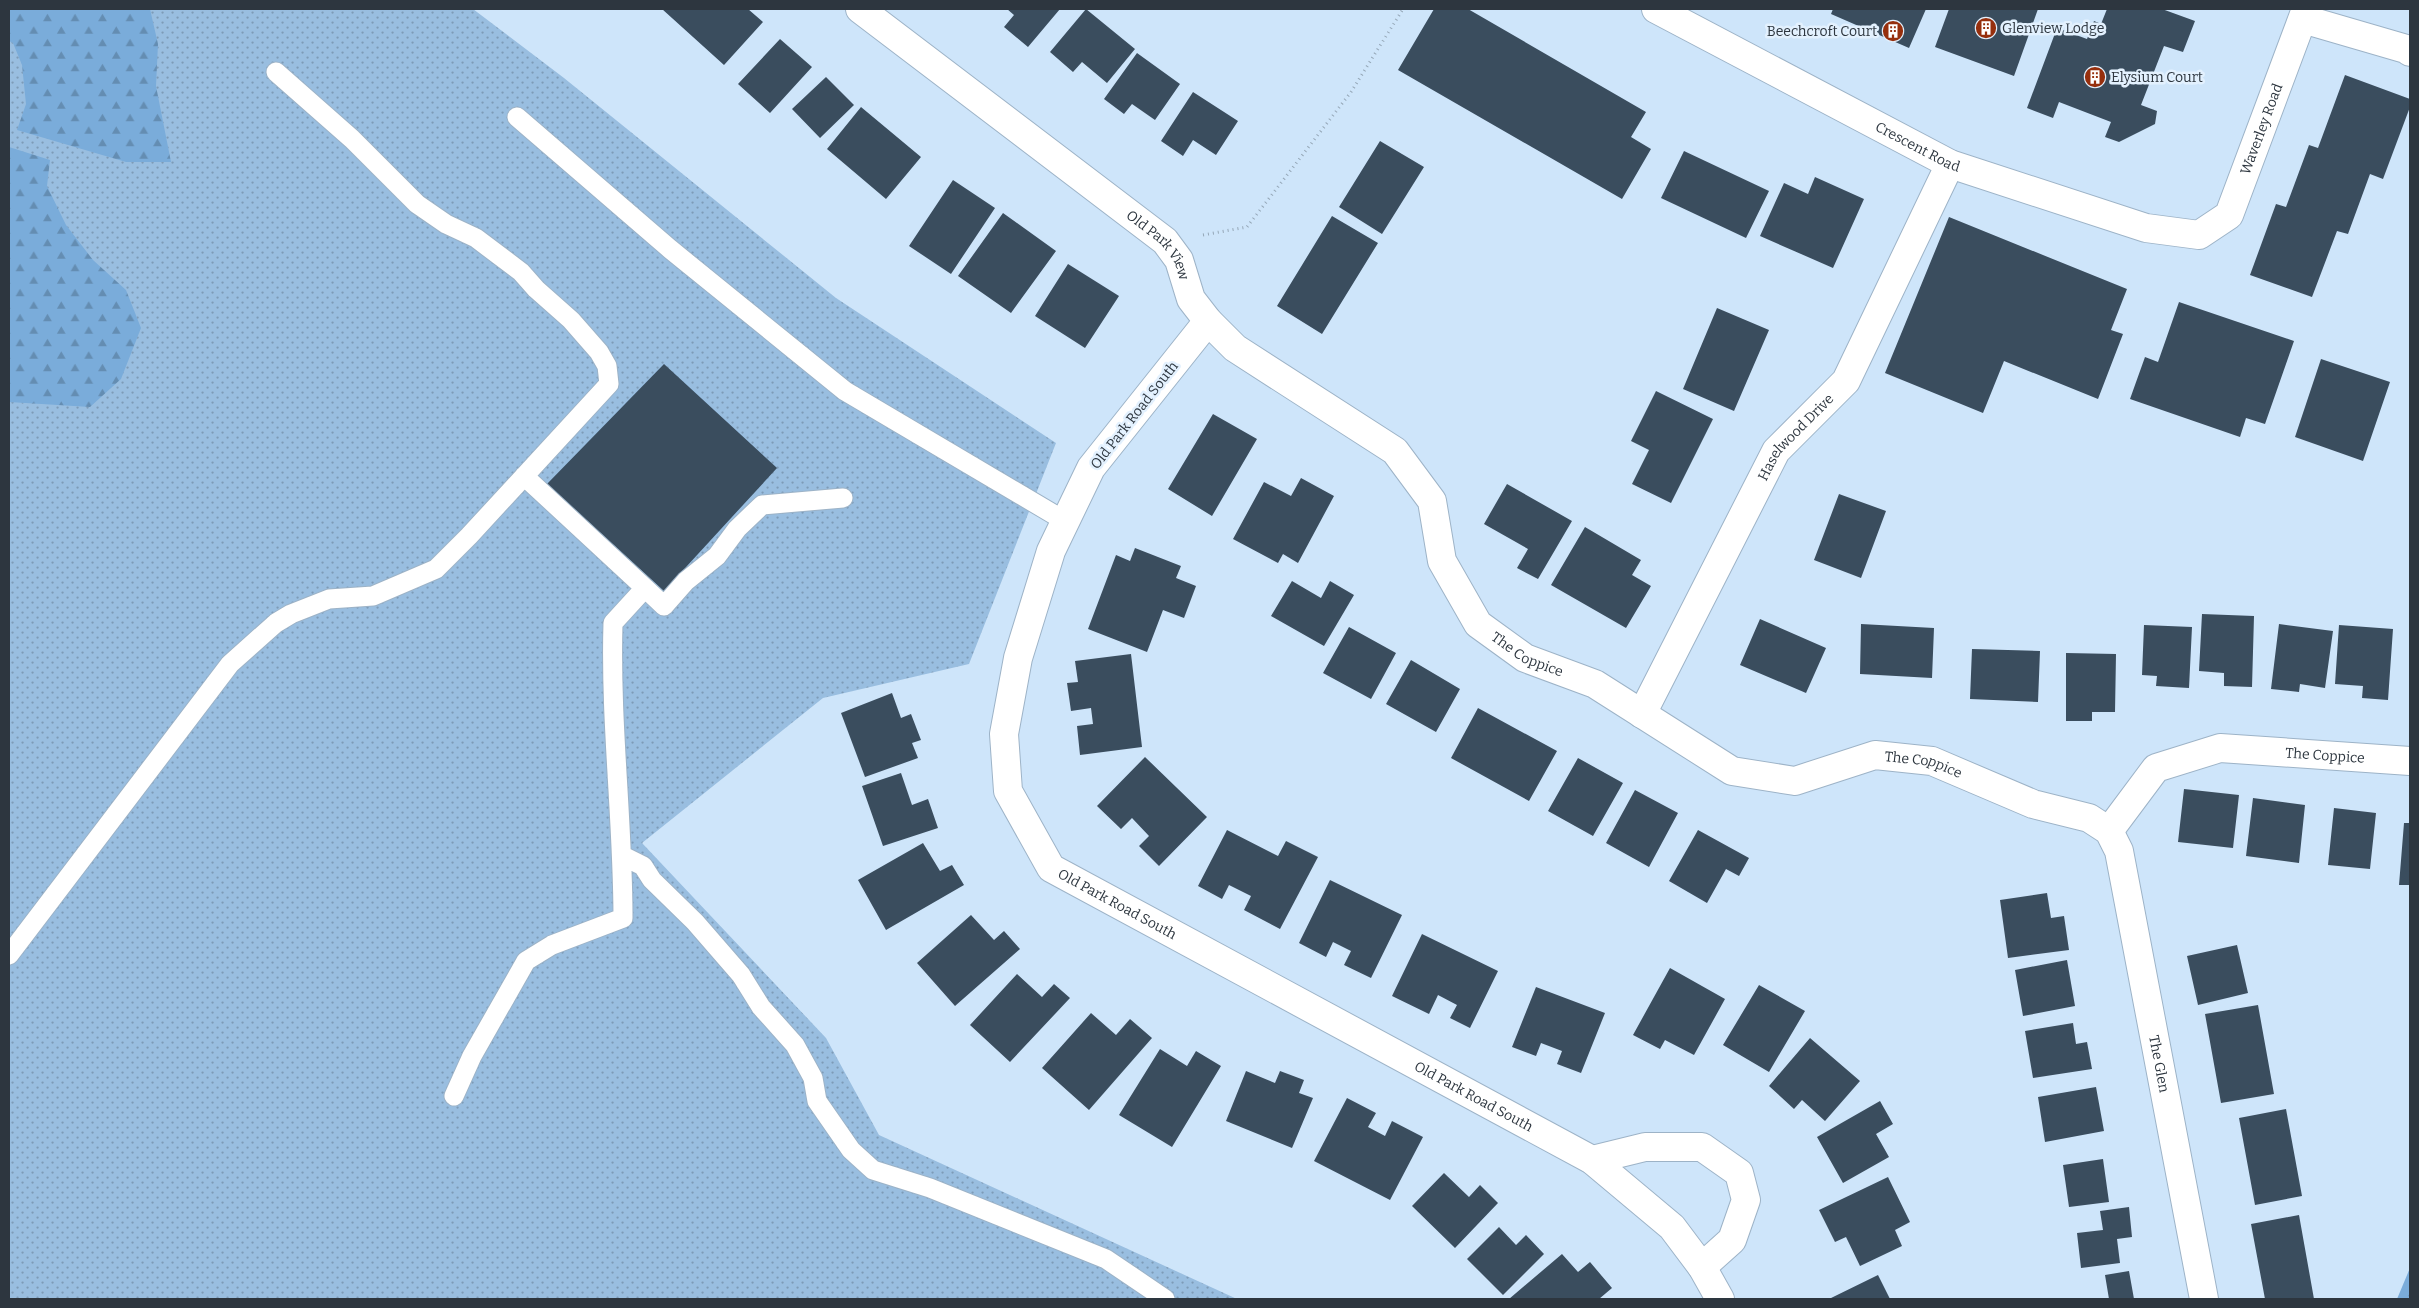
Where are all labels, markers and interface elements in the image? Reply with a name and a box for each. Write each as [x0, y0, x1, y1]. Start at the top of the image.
building icon: Glenview Lodge [1974, 16, 1998, 40]
building icon: Beechcroft Court [1881, 19, 1905, 43]
place label: Glenview Lodge [2002, 20, 2104, 37]
place label: Beechcroft Court [1767, 23, 1877, 40]
building icon: Elysium Court [2083, 65, 2107, 89]
place label: Elysium Court [2111, 69, 2203, 86]
street label: Waverley Road [2237, 81, 2286, 177]
street label: Crescent Road [1872, 118, 1962, 176]
street label: Old Park View [1123, 207, 1193, 283]
street label: Old Park Road South [1087, 358, 1182, 473]
street label: Haselwood Drive [1754, 390, 1837, 484]
street label: The Coppice [1488, 629, 1566, 680]
street label: The Coppice [2285, 744, 2365, 767]
street label: The Coppice [1884, 748, 1965, 782]
street label: Old Park Road South [1055, 865, 1180, 943]
street label: The Glen [2145, 1034, 2173, 1094]
street label: Old Park Road South [1411, 1058, 1536, 1136]

